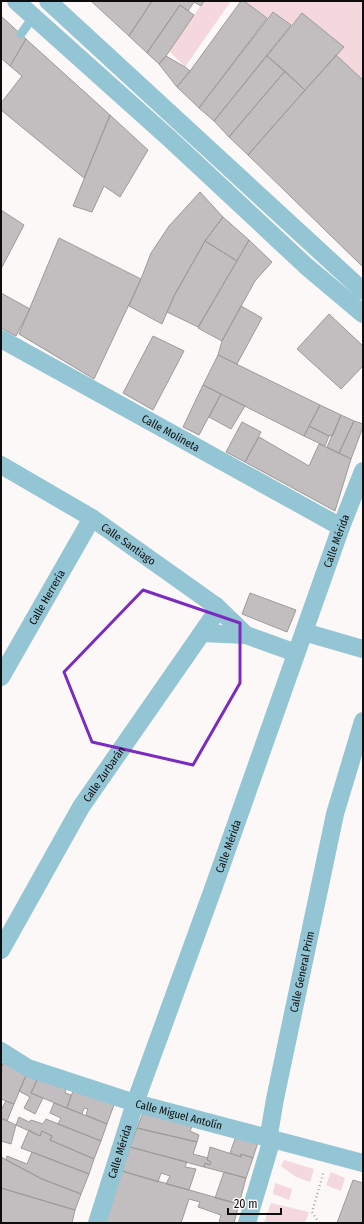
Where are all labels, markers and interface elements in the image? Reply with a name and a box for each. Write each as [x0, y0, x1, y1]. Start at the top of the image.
street label: Calle Molineta [139, 412, 202, 454]
street label: Calle Mérida [321, 512, 352, 569]
street label: Calle Santiago [98, 521, 158, 568]
street label: Calle Herrería [26, 567, 68, 627]
street label: Calle Zurbarán [80, 744, 128, 805]
street label: Calle Mérida [213, 818, 244, 875]
street label: Calle General Prim [287, 930, 317, 1014]
street label: Calle Miguel Antolín [134, 1097, 224, 1133]
street label: Calle Mérida [106, 1123, 135, 1180]
scale bar [228, 1190, 281, 1216]
text: 20 m [234, 1197, 258, 1211]

